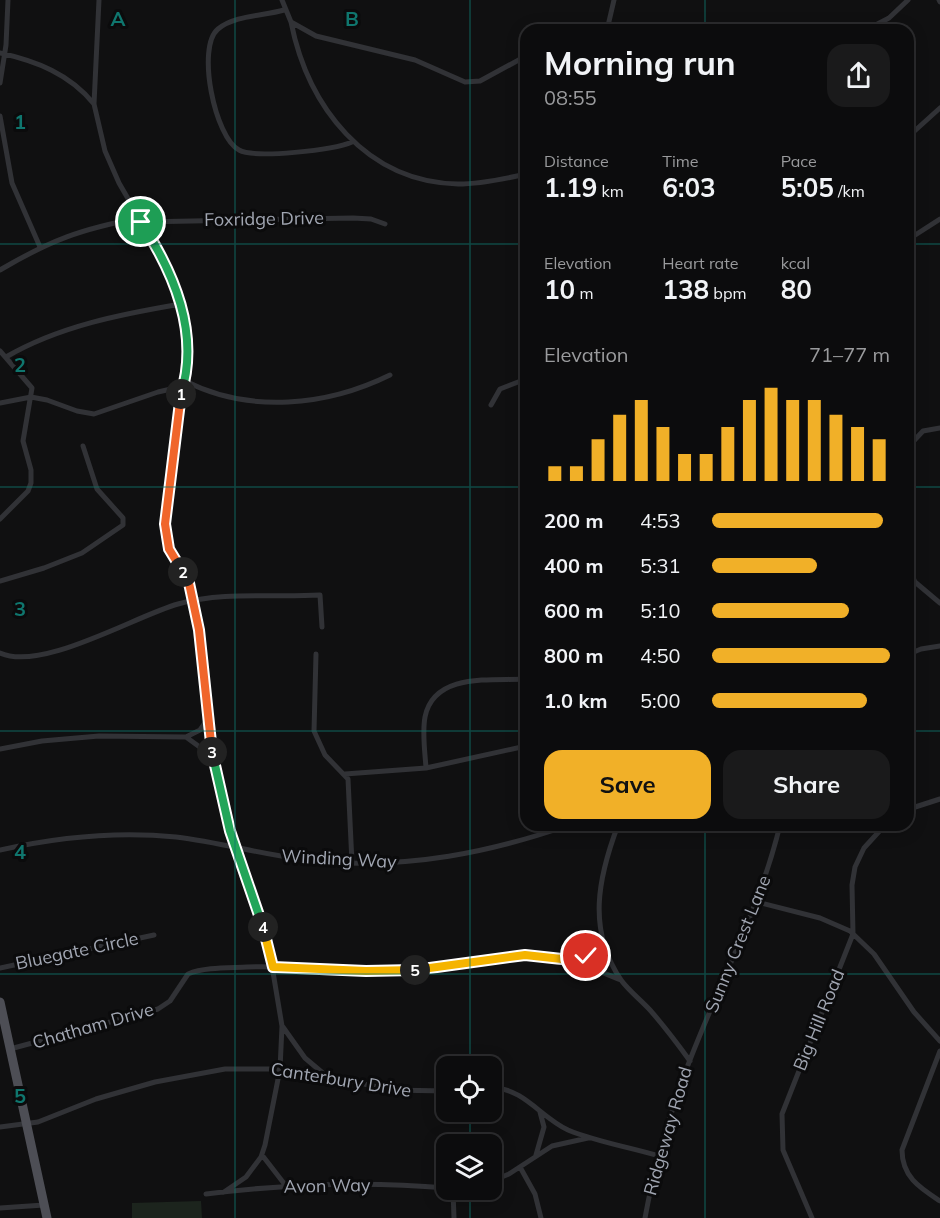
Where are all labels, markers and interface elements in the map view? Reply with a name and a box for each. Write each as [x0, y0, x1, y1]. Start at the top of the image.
text: A [111, 6, 126, 31]
text: B [345, 6, 359, 31]
text: Morning run [544, 42, 736, 83]
button: share [827, 44, 890, 107]
text: 08:55 [544, 85, 597, 110]
text: 1 [14, 109, 26, 134]
text: Distance [544, 151, 609, 171]
text: Time [662, 151, 699, 171]
text: Pace [781, 151, 817, 171]
text: 1.19 [544, 171, 597, 204]
text: 6:03 [662, 171, 716, 204]
text: 5:05 [781, 171, 834, 204]
text: km [597, 181, 624, 201]
text: /km [834, 181, 865, 201]
pin [115, 196, 166, 247]
icon: arrive [124, 205, 157, 238]
street label: Foxridge Drive [204, 206, 324, 231]
text: Elevation [544, 253, 612, 273]
text: Heart rate [662, 253, 738, 273]
text: kcal [781, 253, 810, 273]
text: 10 [544, 273, 575, 306]
text: 138 [662, 273, 709, 306]
text: 80 [781, 273, 812, 306]
text: m [575, 283, 593, 303]
text: bpm [709, 283, 747, 303]
text: Elevation [544, 342, 629, 367]
text: 71–77 m [809, 342, 890, 367]
text: 2 [14, 352, 26, 377]
pin: 1 [166, 379, 196, 409]
text: 1 [176, 384, 186, 404]
text: 200 m [544, 508, 603, 533]
text: 4:53 [640, 508, 681, 533]
text: 400 m [544, 553, 603, 578]
text: 5:31 [640, 553, 681, 578]
pin: 2 [168, 557, 198, 587]
text: 2 [178, 562, 188, 582]
text: 3 [14, 596, 26, 621]
text: 600 m [544, 598, 603, 623]
text: 5:10 [640, 598, 681, 623]
text: 800 m [544, 643, 603, 668]
text: 4:50 [640, 643, 681, 668]
text: 1.0 km [544, 688, 607, 713]
text: 5:00 [640, 688, 681, 713]
pin: 3 [197, 737, 227, 767]
text: 3 [207, 742, 217, 762]
button: Save [544, 750, 711, 819]
button: Share [723, 750, 890, 819]
text: 4 [14, 839, 26, 864]
street label: Winding Way [281, 844, 398, 873]
street label: Sunny Crest Lane [699, 872, 776, 1016]
pin: 4 [248, 912, 278, 942]
text: 4 [258, 917, 268, 937]
street label: Bluegate Circle [13, 926, 140, 975]
pin [560, 930, 611, 981]
icon: check [569, 939, 602, 972]
pin: 5 [400, 955, 430, 985]
text: 5 [410, 960, 420, 980]
street label: Big Hill Road [788, 966, 849, 1074]
street label: Chatham Drive [29, 997, 156, 1054]
map controls [436, 1056, 502, 1200]
button: locate [436, 1056, 502, 1122]
street label: Canterbury Drive [269, 1057, 413, 1102]
street label: Ridgeway Road [638, 1064, 697, 1198]
text: 5 [14, 1083, 26, 1108]
button: layers [436, 1134, 502, 1200]
street label: Avon Way [283, 1173, 371, 1198]

